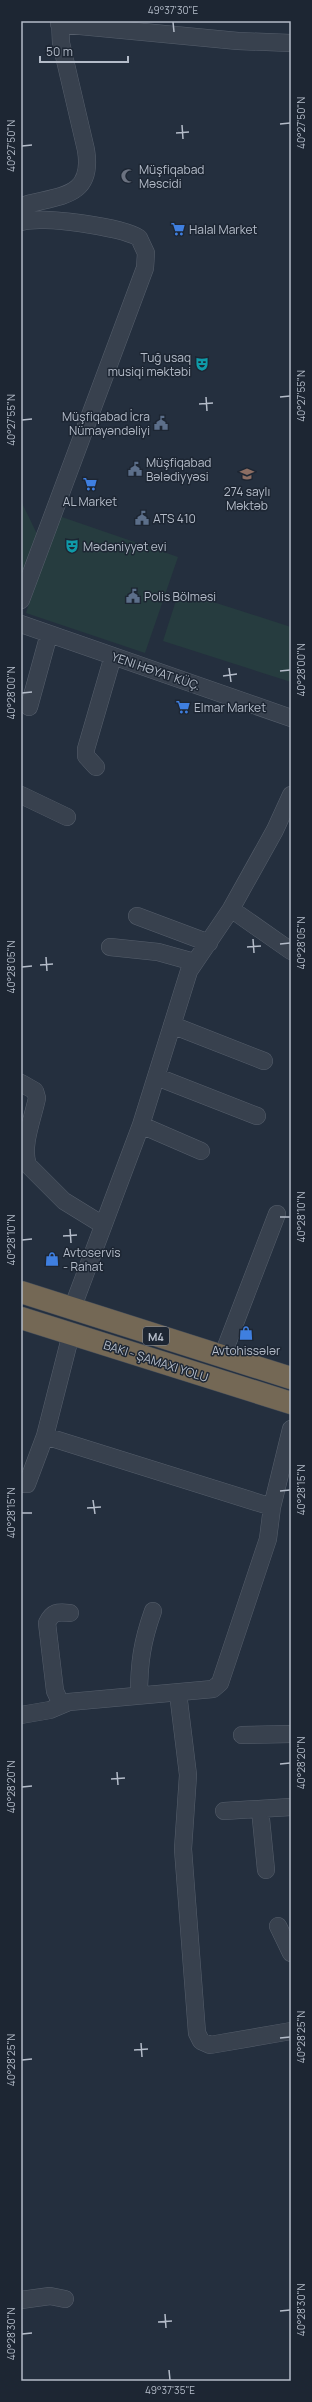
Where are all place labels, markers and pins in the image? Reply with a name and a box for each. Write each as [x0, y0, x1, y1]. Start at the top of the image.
place label: Müşfiqabad Məscidi [139, 161, 204, 192]
mosque icon: Müşfiqabad Məscidi [120, 168, 136, 184]
supermarket icon: Halal Market [170, 221, 186, 237]
place label: Halal Market [189, 221, 257, 238]
place label: Tuğ usaq musiqi məktəbi [108, 349, 191, 380]
theatre icon: Tuğ usaq musiqi məktəbi [194, 356, 210, 372]
place label: Müşfiqabad İcra Nümayəndəliyi [62, 408, 150, 439]
public building icon: Müşfiqabad İcra Nümayəndəliyi [153, 415, 169, 431]
place label: Müşfiqabad Bələdiyyəsi [146, 454, 211, 485]
public building icon: Müşfiqabad Bələdiyyəsi [127, 461, 143, 477]
school or university icon: 274 saylı Məktəb [239, 466, 255, 482]
supermarket icon: AL Market [82, 476, 98, 492]
place label: 274 saylı Məktəb [224, 483, 270, 514]
place label: AL Market [63, 493, 117, 510]
public building icon: ATS 410 [134, 510, 150, 526]
place label: ATS 410 [153, 510, 196, 527]
theatre icon: Mədəniyyət evi [64, 538, 80, 554]
place label: Mədəniyyət evi [83, 538, 166, 555]
public building icon: Polis Bölməsi [125, 588, 141, 604]
place label: Polis Bölməsi [144, 588, 216, 605]
supermarket icon: Elmar Market [175, 699, 191, 715]
place label: Elmar Market [194, 699, 266, 716]
place label: Avtoservis - Rahat [63, 1244, 121, 1275]
shop icon: Avtoservis - Rahat [44, 1251, 60, 1267]
shop icon: Avtohissələr [238, 1325, 254, 1341]
place label: Avtohissələr [212, 1342, 281, 1359]

